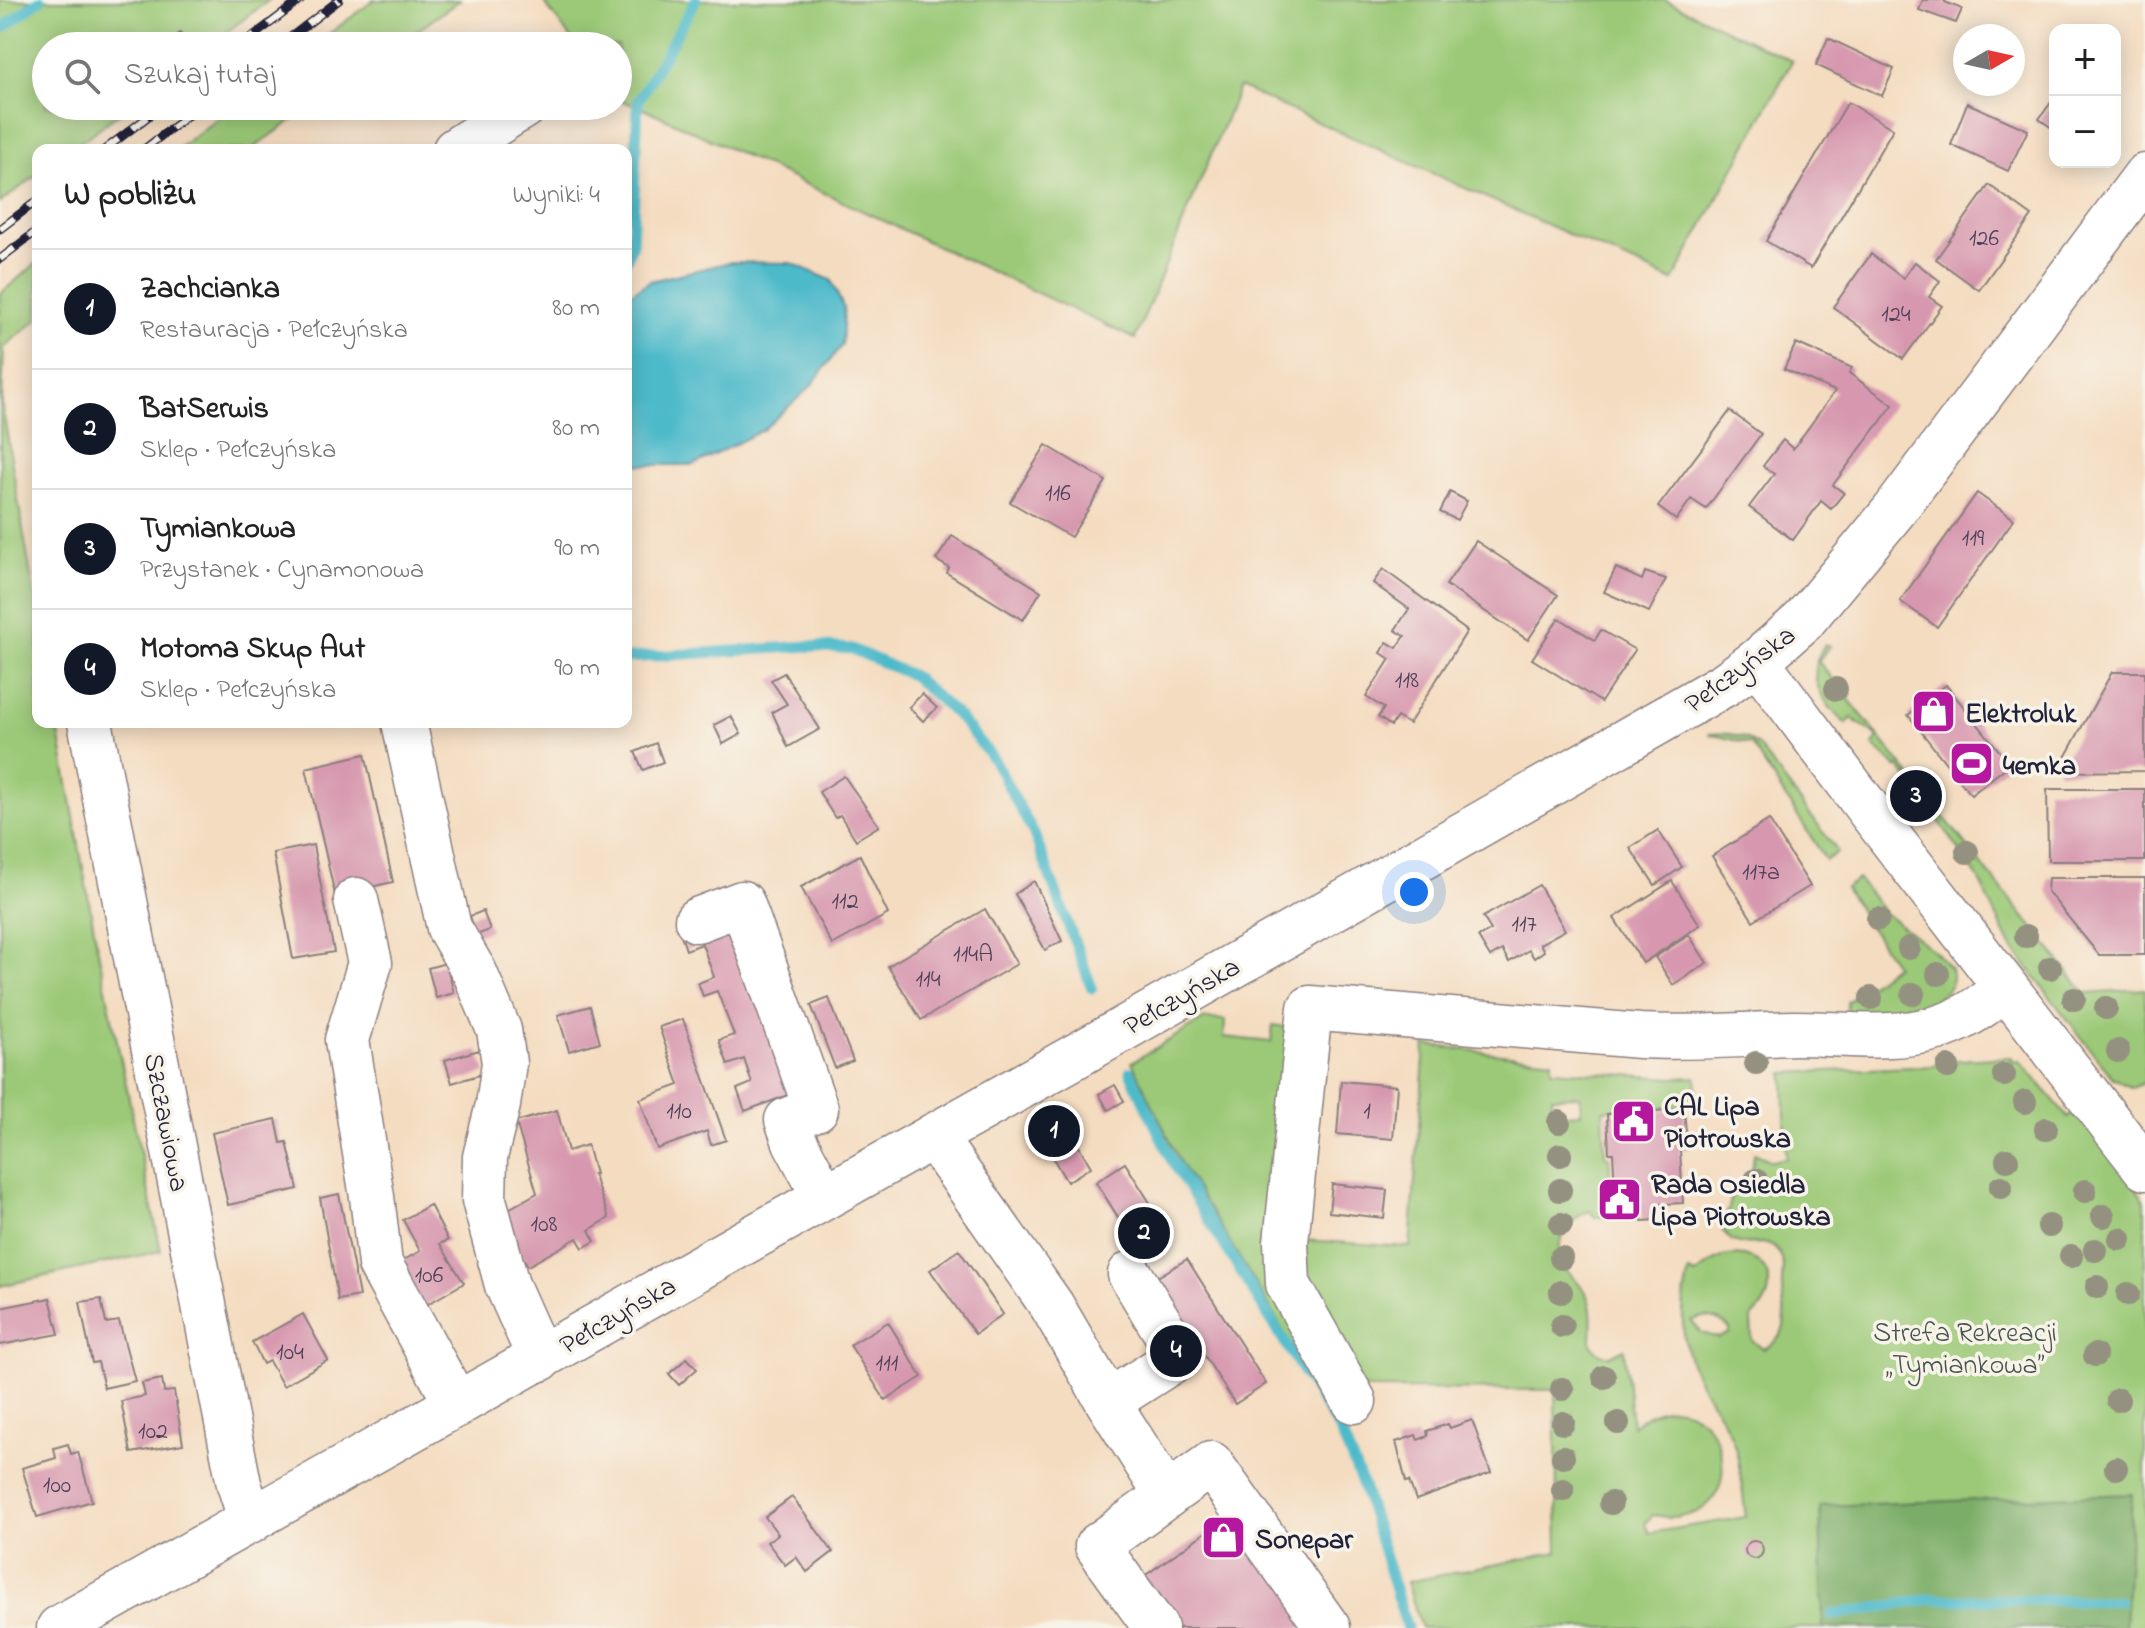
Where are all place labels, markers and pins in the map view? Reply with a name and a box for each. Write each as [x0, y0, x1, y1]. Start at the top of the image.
shop icon: Elektroluk [1910, 688, 1958, 736]
place label: Elektroluk [1965, 695, 2077, 736]
sports icon: 4emka [1948, 740, 1996, 788]
place label: 4emka [2003, 747, 2076, 788]
pin: 3 [1890, 766, 1942, 826]
place label: CAL Lipa Piotrowska [1664, 1088, 1791, 1161]
public building icon: CAL Lipa Piotrowska [1609, 1097, 1657, 1145]
pin: 1 [1028, 1101, 1080, 1161]
place label: Rada Osiedla Lipa Piotrowska [1651, 1166, 1831, 1239]
public building icon: Rada Osiedla Lipa Piotrowska [1596, 1175, 1644, 1223]
pin: 2 [1118, 1203, 1170, 1263]
pin: 4 [1150, 1321, 1202, 1381]
shop icon: Sonepar [1200, 1514, 1248, 1562]
place label: Sonepar [1255, 1521, 1354, 1562]

